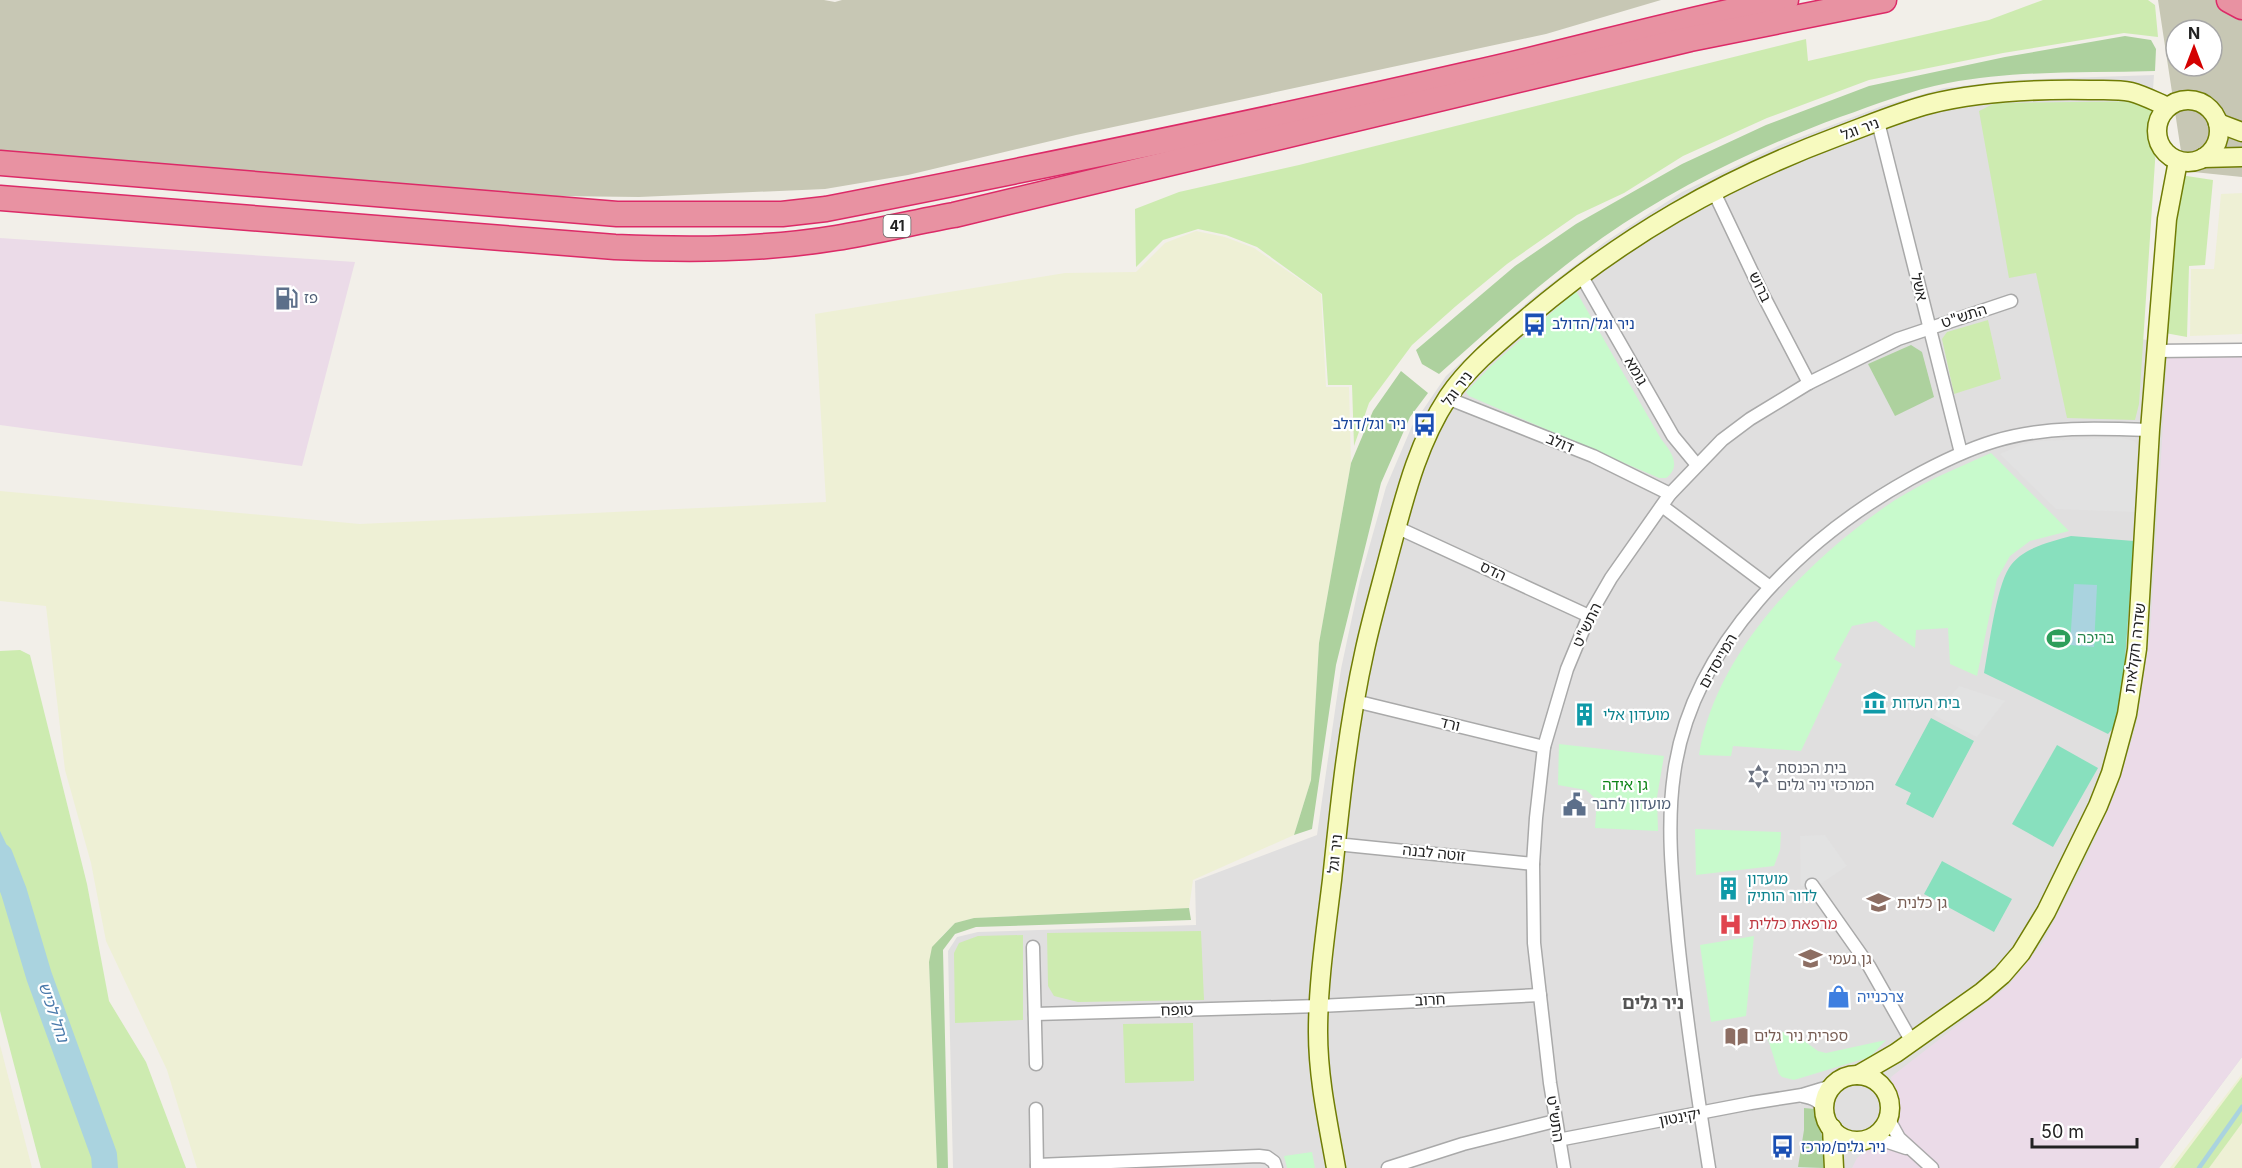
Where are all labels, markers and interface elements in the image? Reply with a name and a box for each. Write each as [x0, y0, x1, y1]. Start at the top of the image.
north arrow [2164, 18, 2224, 78]
text: N [2188, 23, 2200, 43]
street label: ניר וגל [1838, 113, 1882, 144]
road number: 41 [884, 215, 910, 237]
street label: ברוש [1745, 268, 1776, 305]
street label: אשל [1907, 271, 1932, 303]
fuel station icon: פז [273, 285, 299, 311]
place label: פז [304, 288, 318, 307]
street label: התש"ט [1939, 299, 1989, 332]
bus stop icon: ניר וגל/הדולב [1521, 311, 1547, 337]
place label: ניר וגל/הדולב [1552, 314, 1635, 333]
street label: גומא [1621, 353, 1652, 389]
street label: ניר וגל [1437, 367, 1476, 410]
bus stop icon: ניר וגל/דולב [1411, 411, 1437, 437]
place label: ניר וגל/דולב [1333, 414, 1406, 433]
street label: דולב [1543, 428, 1577, 457]
street label: הדס [1477, 556, 1509, 585]
street label: התש"ט [1568, 600, 1605, 650]
street label: שדרה חקלאית [2120, 602, 2149, 694]
sports icon: בריכה [2046, 625, 2072, 651]
place label: בריכה [2077, 628, 2115, 647]
street label: המייסדים [1694, 630, 1741, 692]
museum icon: בית העדות [1861, 690, 1887, 716]
place label: בית העדות [1892, 693, 1961, 712]
building icon: מועדון אלי [1572, 702, 1598, 728]
place label: מועדון אלי [1603, 705, 1670, 724]
street label: ורד [1438, 712, 1462, 735]
place label: בית הכנסת המרכזי ניר גלים [1777, 758, 1874, 794]
synagogue icon: בית הכנסת המרכזי ניר גלים [1746, 764, 1772, 790]
park label: גן אידה [1602, 775, 1648, 794]
public building icon: מועדון לחבר [1561, 791, 1587, 817]
place label: מועדון לחבר [1592, 794, 1671, 813]
street label: ניר וגל [1323, 833, 1346, 875]
street label: זוטה לבנה [1402, 840, 1467, 865]
place label: מועדון לדור הותיק [1747, 869, 1817, 905]
building icon: מועדון לדור הותיק [1716, 875, 1742, 901]
school or university icon: גן כלנית [1866, 890, 1892, 916]
place label: גן כלנית [1897, 893, 1948, 912]
hospital icon: מרפאת כללית [1718, 911, 1744, 937]
place label: מרפאת כללית [1749, 914, 1837, 933]
school or university icon: גן נעמי [1797, 946, 1823, 972]
place label: גן נעמי [1828, 949, 1872, 968]
water label: נחל לכיש [34, 979, 74, 1045]
shop icon: צרכנייה [1826, 984, 1852, 1010]
place label: צרכנייה [1857, 987, 1904, 1006]
street label: חרוב [1414, 989, 1446, 1010]
district label: ניר גלים [1622, 992, 1684, 1013]
street label: טופח [1160, 999, 1194, 1020]
library icon: ספרית ניר גלים [1723, 1023, 1749, 1049]
place label: ספרית ניר גלים [1754, 1026, 1848, 1045]
street label: התש"ט [1542, 1094, 1569, 1144]
street label: יקינטון [1657, 1103, 1703, 1130]
scale bar [2032, 1111, 2137, 1149]
text: 50 m [2041, 1121, 2084, 1142]
bus stop icon: ניר גלים/מרכז [1770, 1134, 1796, 1160]
place label: ניר גלים/מרכז [1801, 1137, 1886, 1156]

